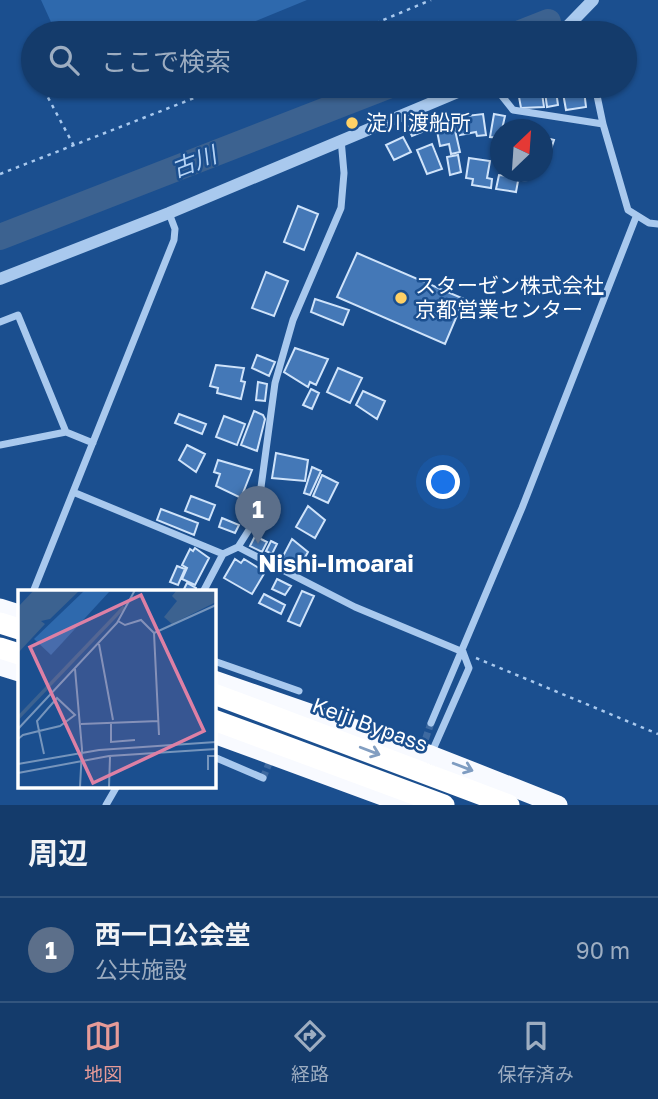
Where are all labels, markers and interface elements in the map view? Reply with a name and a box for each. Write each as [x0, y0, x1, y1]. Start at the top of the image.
search box [21, 21, 637, 98]
icon: search [45, 41, 83, 79]
text: ここで検索 [101, 46, 231, 77]
place label: 淀川渡船所 [366, 109, 471, 135]
marker: 淀川渡船所 [344, 115, 360, 131]
north arrow [490, 119, 553, 182]
water label: 古川 [167, 139, 223, 182]
place label: スターゼン株式会社 京都営業センター [415, 272, 604, 322]
marker: スターゼン株式会社 京都営業センター [393, 290, 409, 306]
your location [426, 465, 460, 499]
pin: 1 [235, 486, 281, 544]
district label: Nishi-Imoarai [258, 548, 414, 577]
inset map [18, 590, 215, 788]
street label: Keiji Bypass [309, 691, 432, 757]
one-way arrow [358, 746, 380, 758]
one-way arrow [452, 762, 474, 774]
text: 周辺 [28, 835, 88, 871]
text: 西一口公会堂 [95, 919, 251, 950]
text: 1 [45, 936, 57, 964]
text: 90 m [576, 936, 630, 964]
text: 公共施設 [95, 955, 187, 983]
tab: 地図 [84, 1017, 122, 1086]
tab: 経路 [291, 1017, 329, 1086]
tab: 保存済み [498, 1017, 574, 1086]

